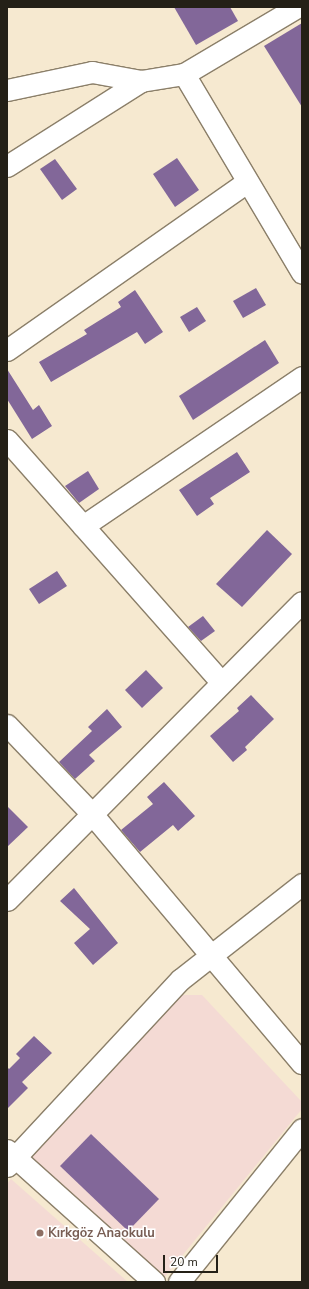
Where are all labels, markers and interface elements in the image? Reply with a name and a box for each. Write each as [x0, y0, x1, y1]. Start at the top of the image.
place label: Kırkgöz Anaokulu [48, 1225, 155, 1241]
marker: Kırkgöz Anaokulu [35, 1228, 45, 1238]
scale bar [165, 1247, 220, 1273]
text: 20 m [170, 1254, 198, 1270]

